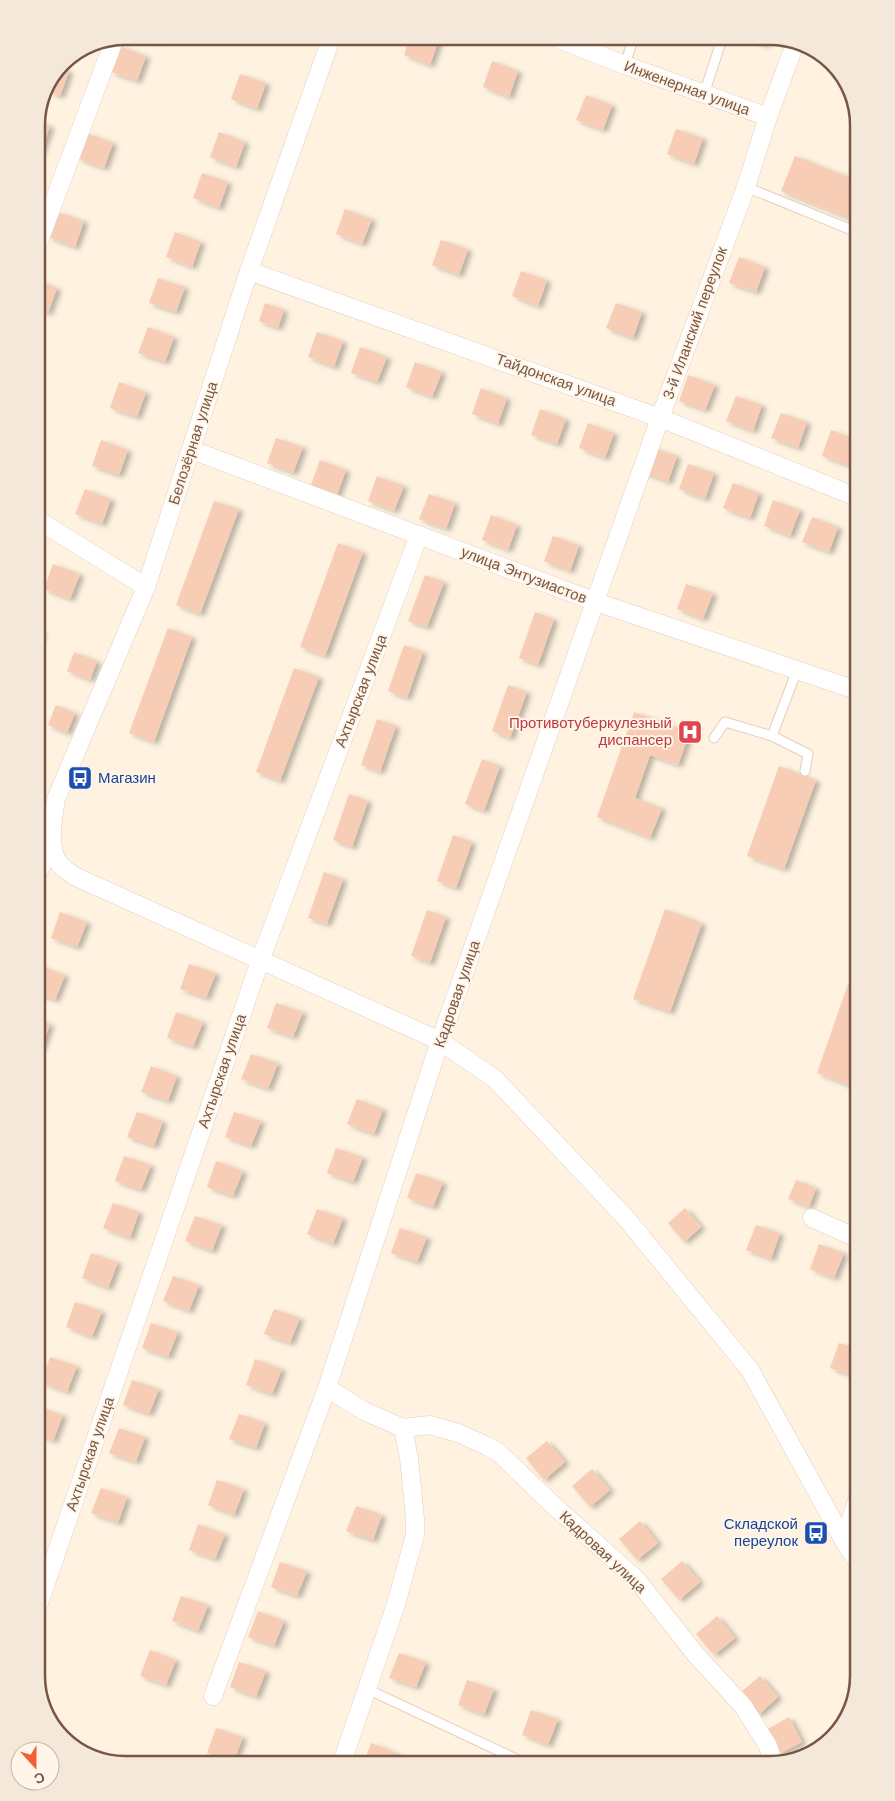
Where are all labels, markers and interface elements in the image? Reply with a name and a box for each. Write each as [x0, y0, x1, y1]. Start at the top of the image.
street label: Инженерная улица [622, 57, 753, 118]
street label: 3-й Иланский переулок [659, 244, 730, 401]
street label: Тайдонская улица [494, 350, 619, 409]
street label: Белозёрная улица [165, 378, 221, 507]
street label: улица Энтузиастов [459, 543, 589, 606]
street label: Ахтырская улица [331, 631, 390, 750]
place label: Противотуберкулезный диспансер [509, 714, 672, 748]
hospital icon: Противотуберкулезный диспансер [677, 719, 703, 745]
bus stop icon: Магазин [67, 765, 93, 791]
place label: Магазин [98, 769, 156, 786]
street label: Кадровая улица [430, 937, 483, 1050]
street label: Ахтырская улица [194, 1011, 249, 1130]
street label: Ахтырская улица [62, 1394, 117, 1513]
street label: Кадровая улица [557, 1507, 651, 1597]
place label: Складской переулок [724, 1515, 798, 1549]
bus stop icon: Складской переулок [803, 1520, 829, 1546]
north arrow [10, 1741, 60, 1791]
text: С [32, 1769, 47, 1787]

